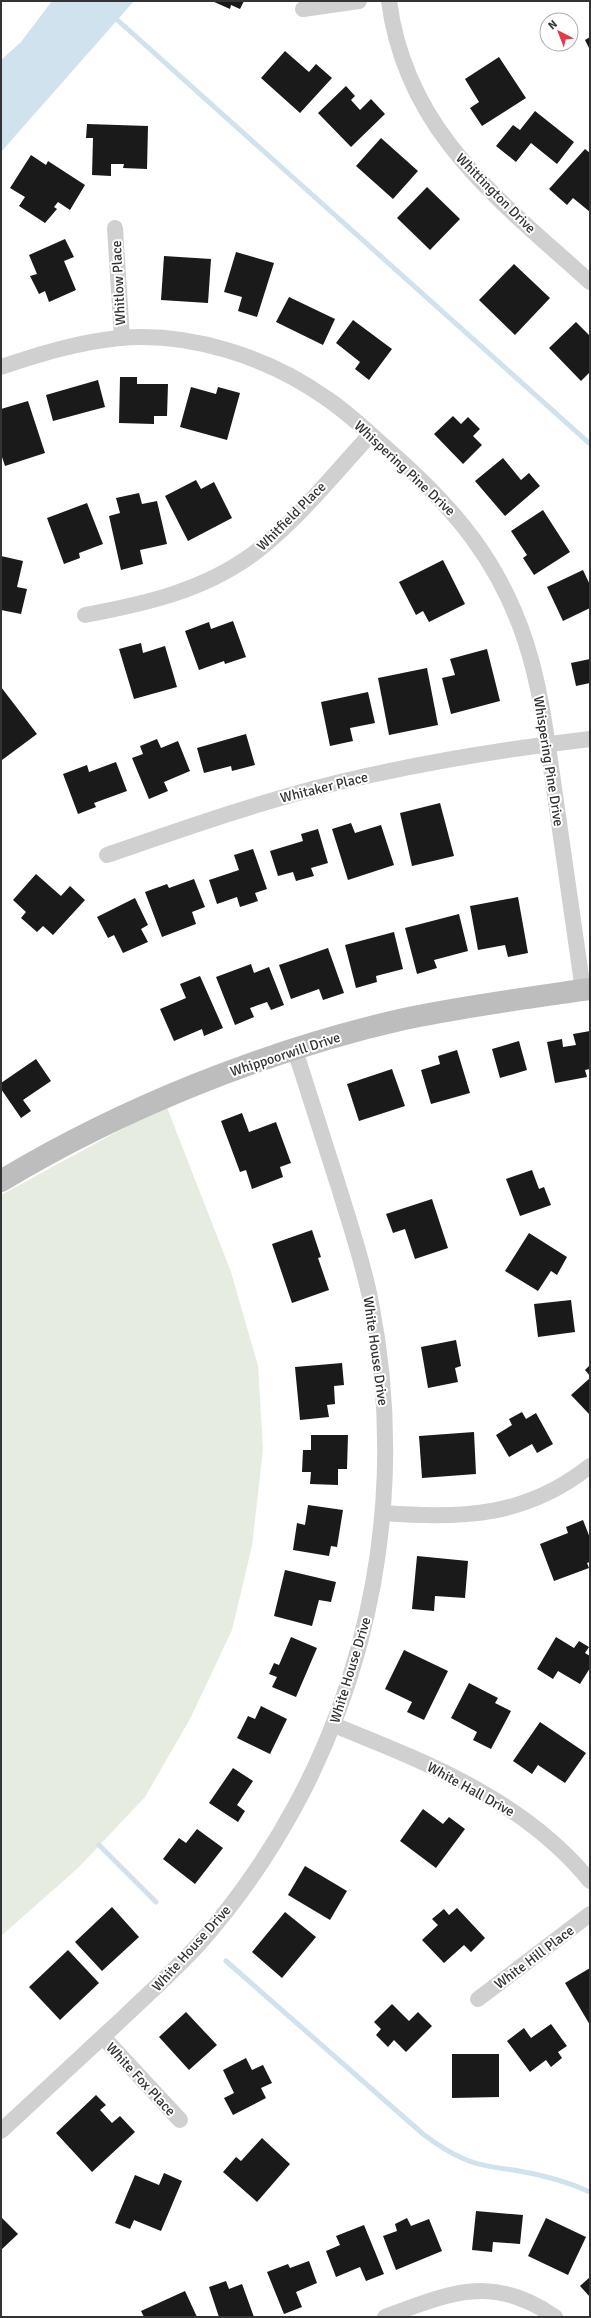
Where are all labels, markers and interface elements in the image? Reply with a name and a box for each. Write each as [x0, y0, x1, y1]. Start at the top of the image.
north arrow [539, 12, 579, 52]
text: N [545, 18, 560, 32]
street label: Whittington Drive [452, 150, 539, 237]
street label: Whitlow Place [108, 240, 129, 326]
street label: Whispering Pine Drive [351, 417, 459, 520]
street label: Whitfield Place [253, 478, 329, 554]
street label: Whispering Pine Drive [530, 695, 567, 828]
street label: Whitaker Place [278, 768, 370, 807]
street label: Whippoorwill Drive [228, 1029, 342, 1080]
street label: White House Drive [359, 1295, 392, 1407]
street label: White House Drive [326, 1615, 375, 1725]
street label: White Hall Drive [424, 1758, 517, 1820]
street label: White House Drive [148, 1902, 234, 1995]
street label: White Hill Place [491, 1922, 577, 1993]
street label: White Fox Place [102, 2039, 179, 2120]

